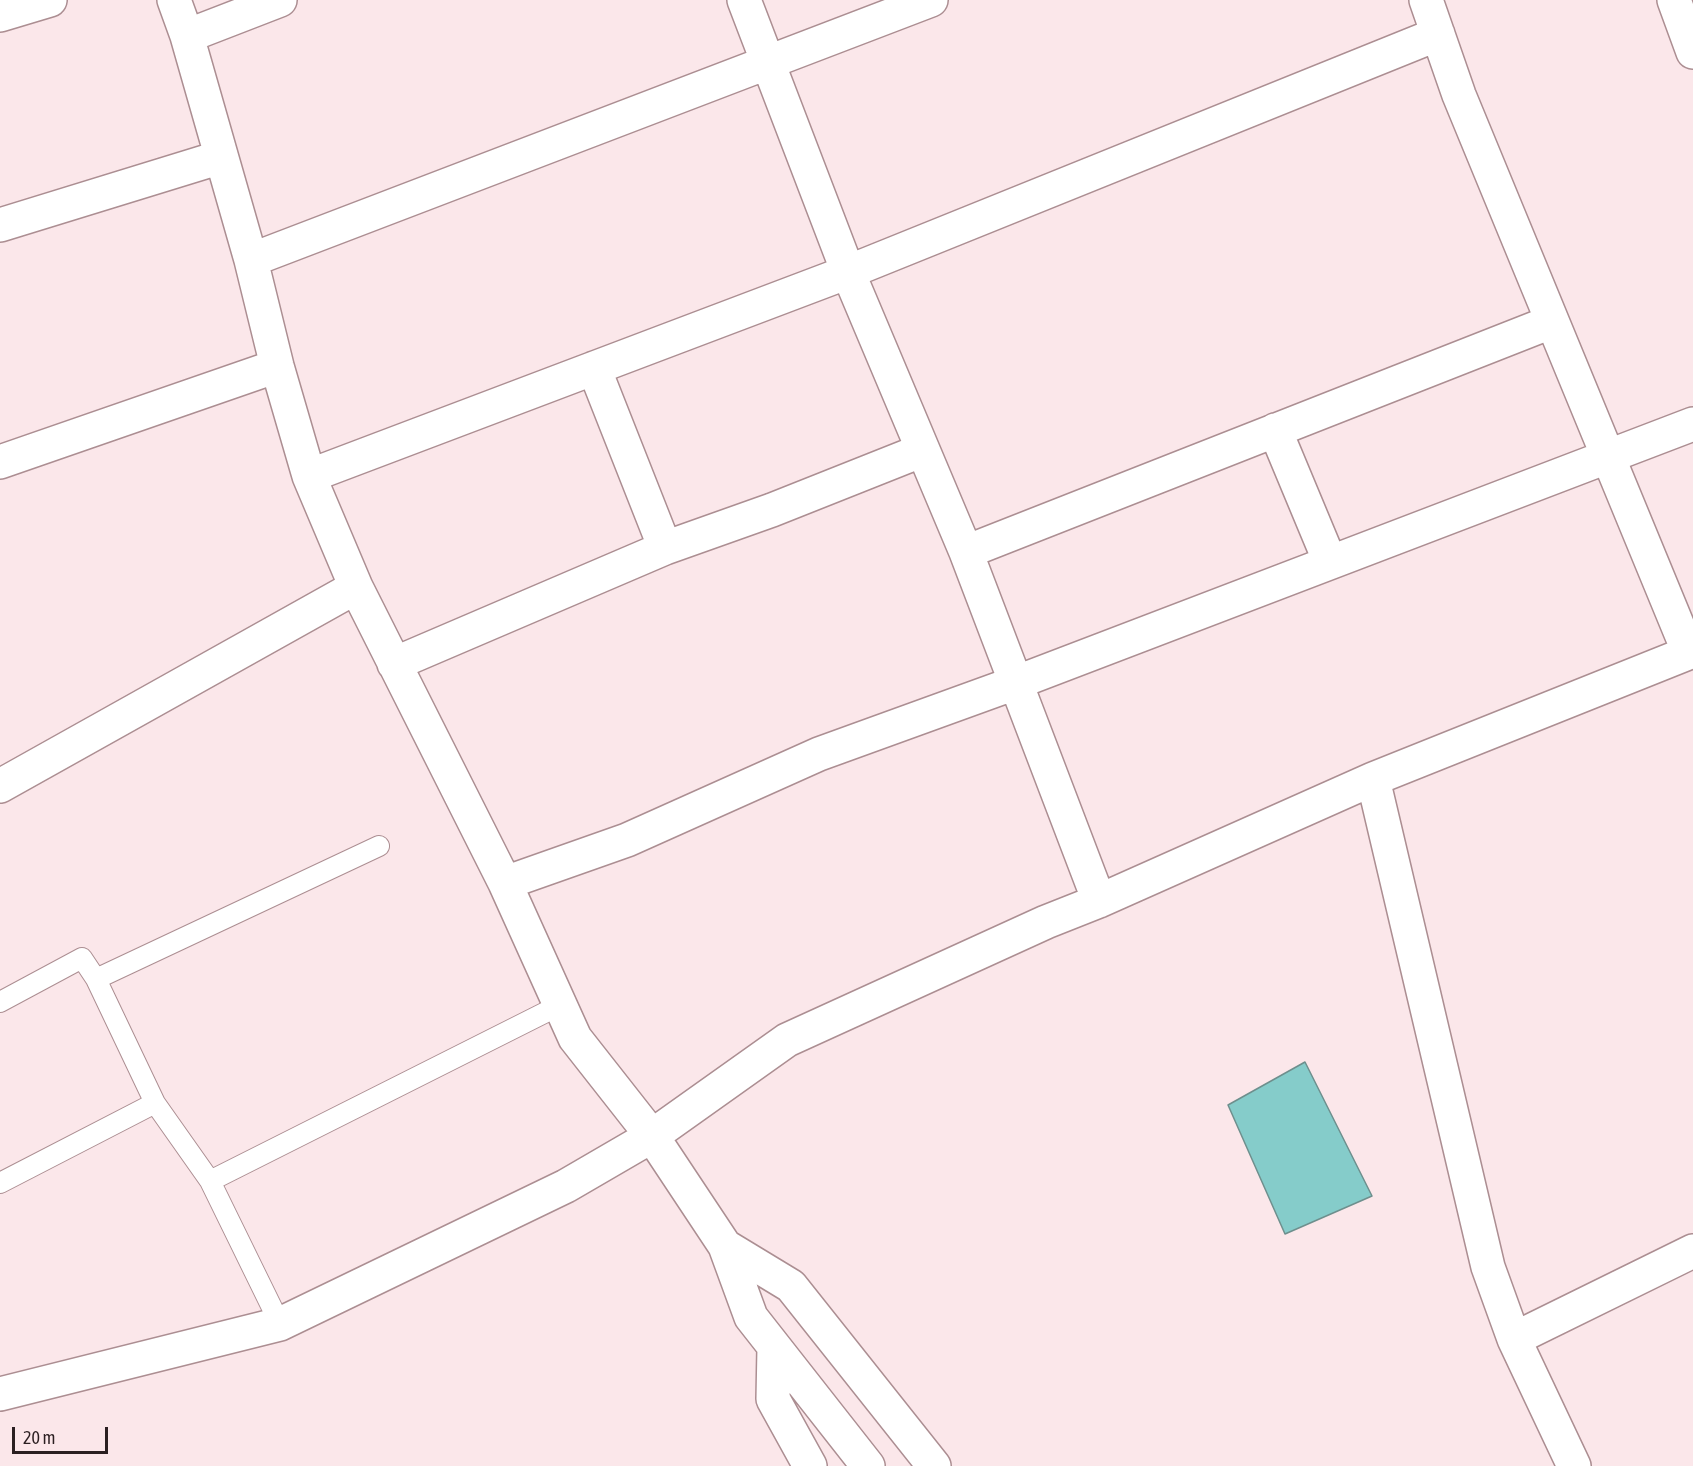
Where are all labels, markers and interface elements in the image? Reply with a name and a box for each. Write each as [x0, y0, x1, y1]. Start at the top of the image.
scale bar [15, 1415, 111, 1453]
text: 20 m [23, 1427, 55, 1448]

